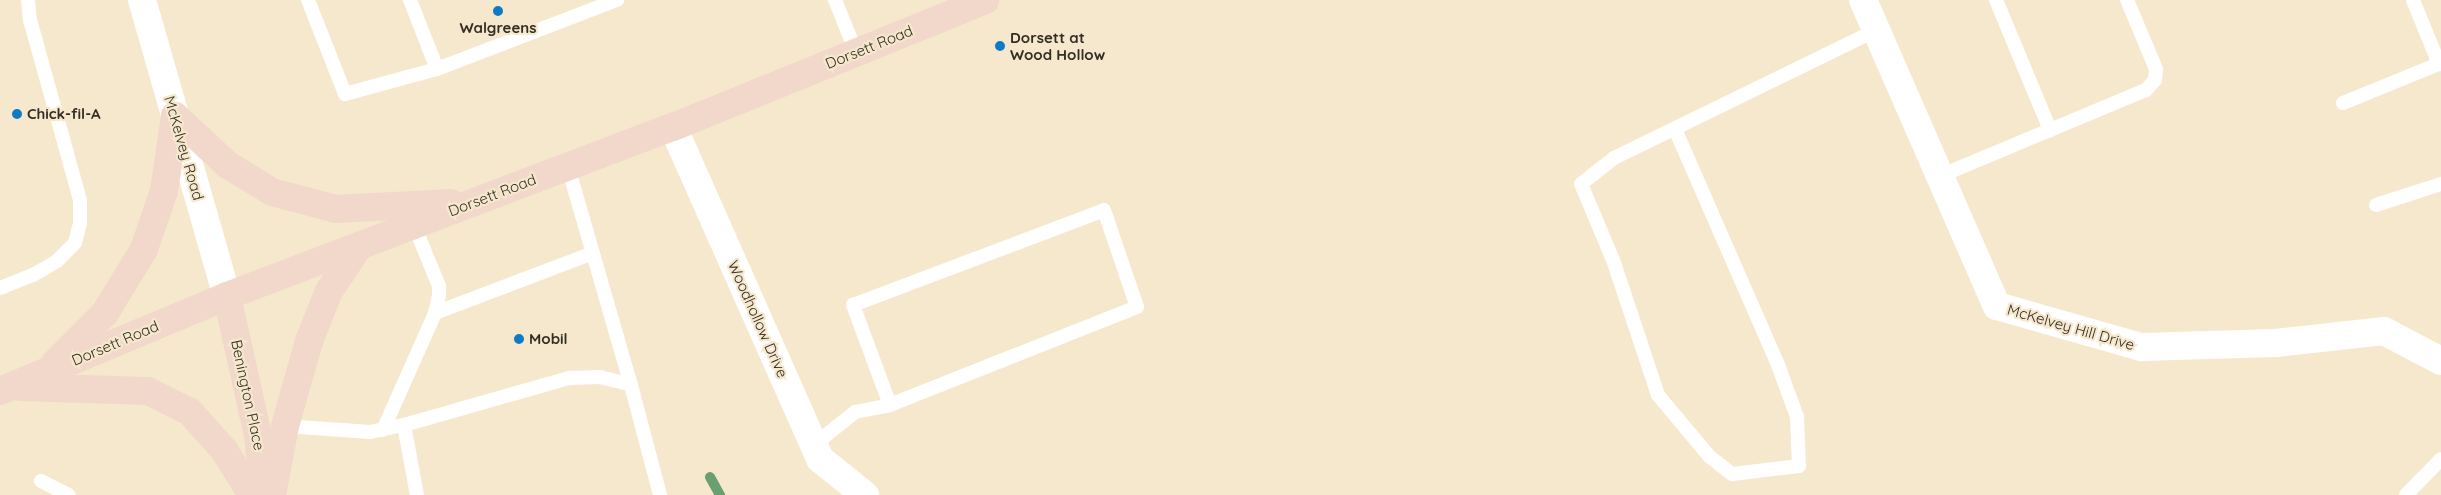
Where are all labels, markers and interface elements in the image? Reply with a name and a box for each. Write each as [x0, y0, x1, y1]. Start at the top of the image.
marker: Walgreens [492, 5, 504, 17]
place label: Walgreens [460, 19, 536, 37]
street label: Dorsett Road [823, 21, 915, 73]
place label: Dorsett at Wood Hollow [1010, 28, 1105, 63]
marker: Dorsett at Wood Hollow [994, 40, 1006, 52]
street label: McKelvey Road [161, 94, 207, 202]
place label: Chick-fil-A [27, 105, 101, 123]
marker: Chick-fil-A [11, 108, 23, 120]
street label: Dorsett Road [445, 170, 539, 220]
street label: Woodhollow Drive [724, 258, 792, 380]
street label: McKelvey Hill Drive [2005, 300, 2137, 354]
street label: Dorsett Road [69, 317, 161, 369]
place label: Mobil [529, 330, 568, 348]
marker: Mobil [513, 333, 525, 345]
street label: Benington Place [227, 338, 269, 452]

